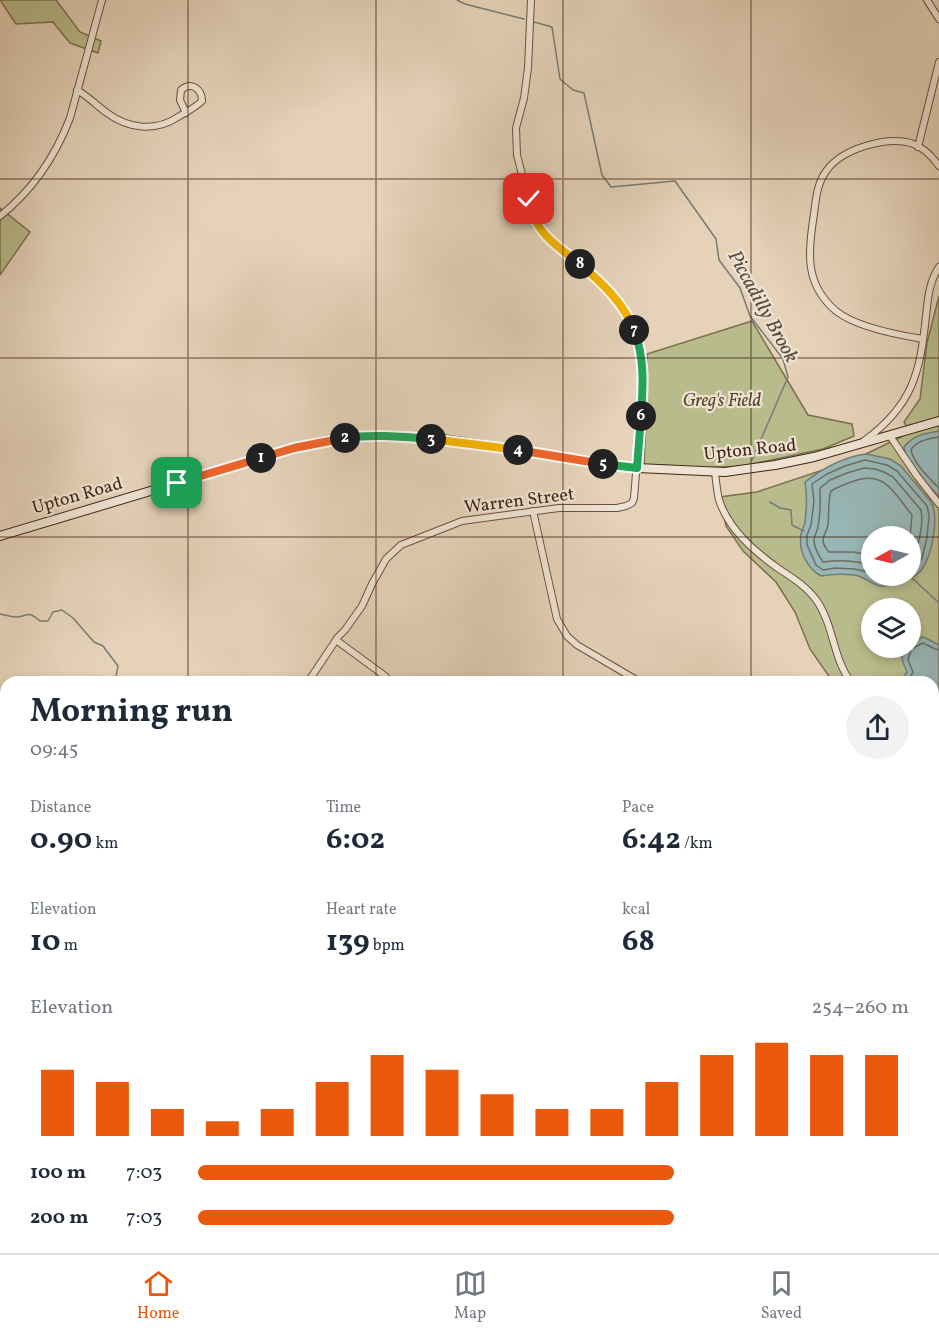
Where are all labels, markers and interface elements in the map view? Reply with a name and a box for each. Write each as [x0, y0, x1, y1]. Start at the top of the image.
pin [503, 173, 554, 224]
icon: check [512, 182, 545, 215]
water label: Piccadilly Brook [720, 246, 805, 368]
pin: 8 [565, 249, 595, 279]
text: 8 [576, 253, 584, 275]
pin: 7 [619, 315, 649, 345]
text: 7 [630, 319, 638, 341]
park label: Greg's Field [683, 389, 762, 414]
pin: 6 [626, 401, 656, 431]
text: 6 [637, 405, 645, 427]
pin: 2 [330, 423, 360, 453]
pin: 3 [416, 424, 446, 454]
text: 2 [341, 427, 349, 449]
text: 3 [427, 428, 435, 450]
street label: Upton Road [703, 433, 798, 468]
pin: 4 [503, 435, 533, 465]
text: 4 [513, 439, 523, 461]
pin: 1 [246, 443, 276, 473]
text: 1 [258, 447, 264, 469]
pin: 5 [588, 449, 618, 479]
text: 5 [599, 453, 607, 475]
pin [151, 457, 202, 508]
icon: arrive [160, 466, 193, 499]
street label: Upton Road [29, 472, 126, 521]
street label: Warren Street [463, 482, 576, 521]
north arrow [861, 526, 921, 586]
map controls [861, 526, 921, 658]
button: layers [861, 598, 921, 658]
text: Morning run [30, 690, 233, 736]
button: share [846, 696, 909, 759]
text: 09:45 [30, 736, 78, 764]
text: Distance [30, 797, 91, 819]
text: Time [326, 797, 361, 819]
text: Pace [622, 797, 654, 819]
text: 0.90 [30, 819, 92, 861]
text: 6:02 [326, 819, 385, 861]
text: 6:42 [622, 819, 681, 861]
text: km [92, 833, 118, 855]
text: /km [681, 833, 713, 855]
text: Elevation [30, 899, 97, 921]
text: Heart rate [326, 899, 397, 921]
text: kcal [622, 899, 650, 921]
text: 10 [30, 921, 61, 963]
text: 139 [326, 921, 369, 963]
text: 68 [622, 921, 655, 963]
text: m [61, 935, 78, 957]
text: bpm [369, 935, 405, 957]
text: Elevation [30, 994, 113, 1022]
text: 254–260 m [812, 994, 909, 1022]
text: 100 m [30, 1159, 86, 1187]
text: 7:03 [126, 1159, 162, 1187]
text: 200 m [30, 1204, 88, 1232]
text: 7:03 [126, 1204, 162, 1232]
tab: Home [137, 1267, 179, 1325]
tab: Map [454, 1267, 487, 1325]
tab: Saved [761, 1267, 802, 1325]

